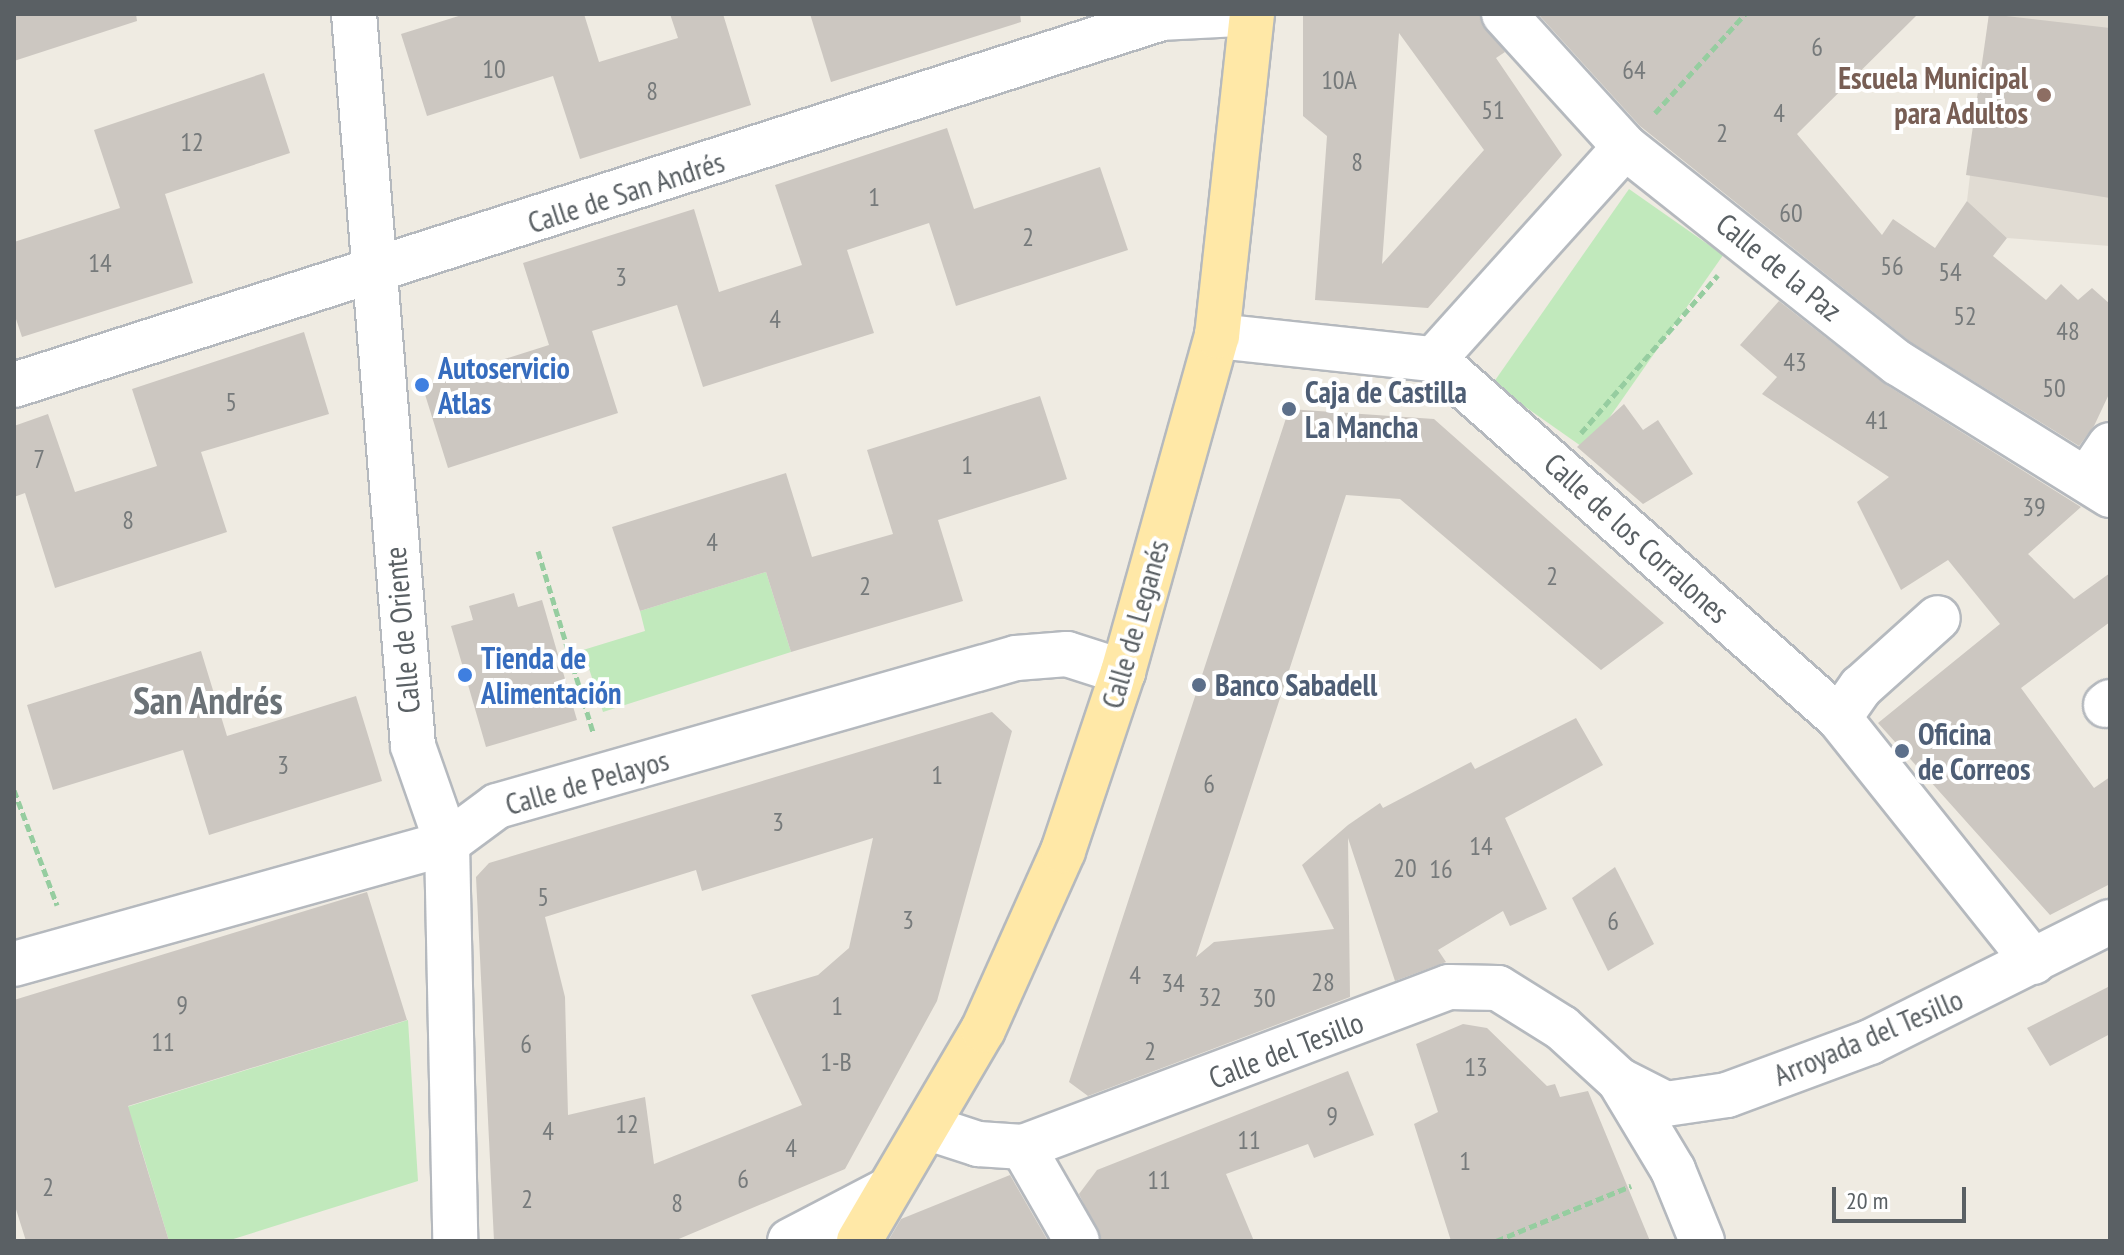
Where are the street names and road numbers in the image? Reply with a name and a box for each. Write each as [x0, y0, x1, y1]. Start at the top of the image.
street label: Calle de San Andrés [523, 143, 729, 241]
street label: Calle de la Paz [1709, 206, 1849, 328]
street label: Calle de los Corralones [1537, 446, 1737, 630]
street label: Calle de Leganés [1094, 536, 1176, 712]
street label: Calle de Oriente [377, 545, 427, 715]
street label: Calle de Pelayos [501, 742, 673, 822]
street label: Arroyada del Tesillo [1768, 981, 1968, 1093]
street label: Calle del Tesillo [1203, 1004, 1369, 1096]

